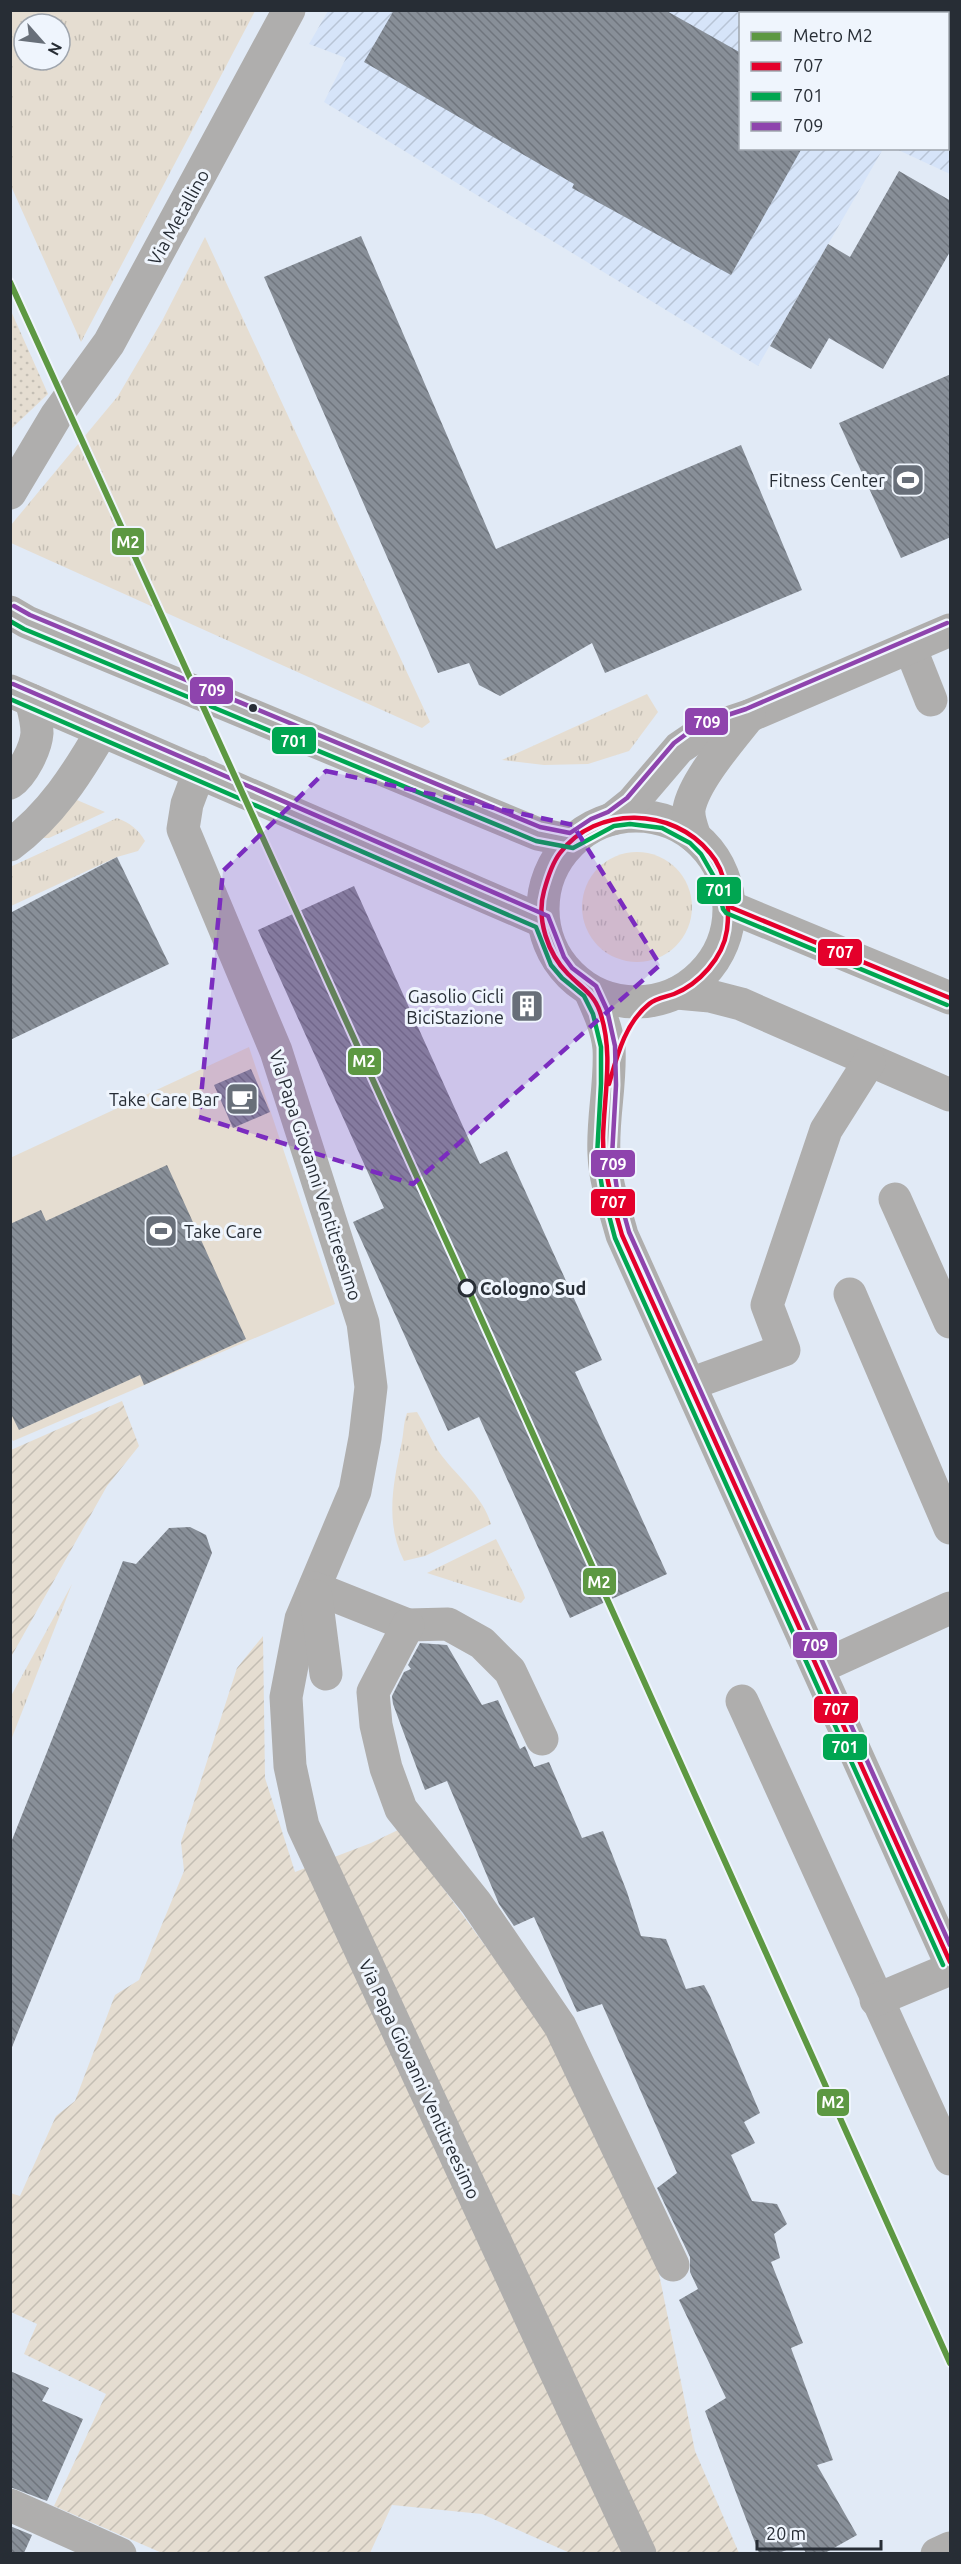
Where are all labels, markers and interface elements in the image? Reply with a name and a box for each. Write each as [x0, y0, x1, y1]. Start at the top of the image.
north arrow [12, 12, 72, 72]
legend [739, 12, 949, 150]
text: Metro M2 [793, 25, 873, 45]
text: N [44, 40, 66, 59]
text: 707 [793, 55, 823, 75]
text: 701 [793, 85, 823, 105]
text: 709 [793, 115, 823, 135]
street label: Via Metallino [143, 166, 213, 268]
sports icon: Fitness Center [890, 462, 926, 498]
place label: Fitness Center [769, 470, 885, 490]
line badge: M2 [111, 527, 145, 556]
text: M2 [116, 533, 140, 551]
line badge: 709 [189, 676, 234, 705]
text: 709 [198, 681, 226, 699]
unlabelled marker [247, 702, 259, 714]
line badge: 709 [684, 707, 729, 736]
text: 709 [693, 713, 721, 731]
line badge: 701 [271, 726, 317, 755]
text: 701 [280, 732, 308, 750]
line badge: 701 [696, 876, 742, 905]
text: 701 [705, 881, 733, 899]
line badge: 707 [817, 938, 863, 967]
text: 707 [826, 943, 854, 961]
place label: Gasolio Cicli BiciStazione [406, 986, 504, 1027]
building icon: Gasolio Cicli BiciStazione [509, 988, 545, 1024]
street label: Via Papa Giovanni Ventitreesimo [266, 1047, 366, 1303]
line badge: M2 [347, 1047, 382, 1076]
text: M2 [352, 1052, 376, 1070]
cafe icon: Take Care Bar [224, 1081, 260, 1117]
place label: Take Care Bar [109, 1089, 219, 1109]
line badge: 709 [590, 1149, 636, 1178]
text: 709 [599, 1155, 627, 1173]
line badge: 707 [590, 1188, 636, 1217]
text: 707 [599, 1193, 627, 1211]
sports icon: Take Care [143, 1213, 179, 1249]
place label: Take Care [184, 1221, 262, 1241]
place label: Cologno Sud [480, 1278, 586, 1298]
marker: Cologno Sud [458, 1279, 476, 1297]
line badge: M2 [582, 1567, 617, 1596]
text: M2 [587, 1573, 611, 1591]
line badge: 709 [792, 1631, 838, 1659]
text: 709 [801, 1636, 829, 1654]
line badge: 707 [813, 1695, 859, 1724]
text: 707 [822, 1700, 850, 1718]
line badge: 701 [822, 1733, 868, 1761]
text: 701 [831, 1738, 859, 1756]
street label: Via Papa Giovanni Ventitreesimo [356, 1956, 484, 2202]
line badge: M2 [816, 2088, 850, 2117]
text: M2 [821, 2093, 845, 2111]
scale bar [757, 2513, 882, 2551]
text: 20 m [766, 2523, 806, 2543]

